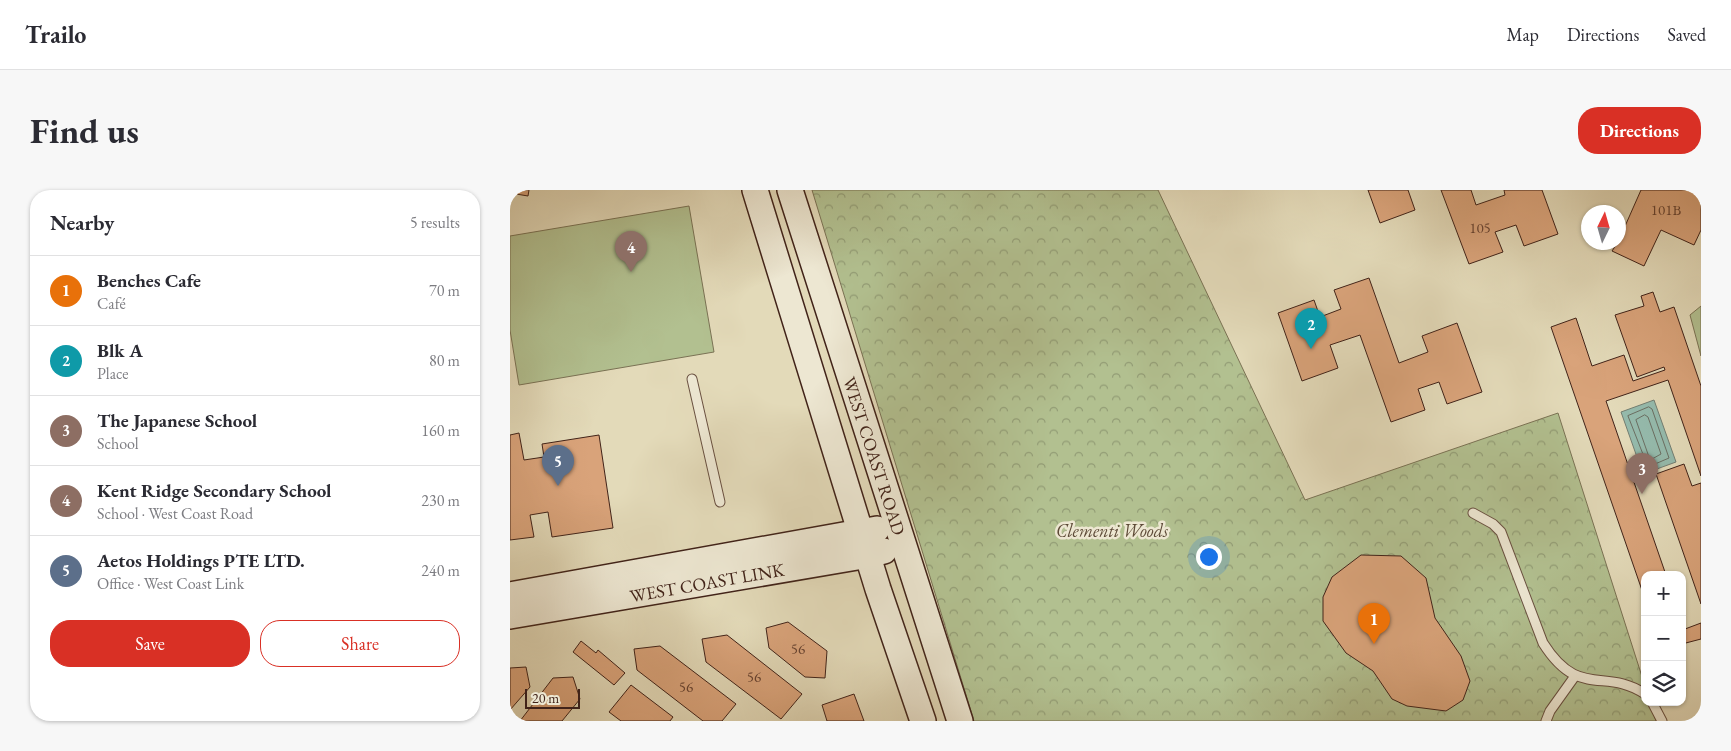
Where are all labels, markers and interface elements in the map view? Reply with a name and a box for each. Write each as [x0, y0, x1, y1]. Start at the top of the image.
text: Trailo [25, 19, 86, 50]
text: Map [1507, 23, 1539, 46]
text: Directions [1567, 23, 1639, 46]
text: Saved [1667, 23, 1706, 46]
button: Directions [1578, 107, 1701, 154]
text: Find us [30, 108, 139, 153]
house number: 101B [1651, 200, 1681, 219]
north arrow [1581, 205, 1626, 250]
text: Nearby [50, 209, 114, 236]
text: 5 results [410, 212, 460, 233]
house number: 105 [1469, 218, 1491, 237]
pin: 4 [615, 231, 647, 272]
text: Benches Cafe [97, 268, 201, 293]
text: 1 [62, 280, 70, 301]
text: 70 m [429, 280, 460, 301]
text: Café [97, 293, 126, 314]
pin: 2 [1295, 308, 1327, 349]
text: Blk A [97, 338, 143, 363]
text: 2 [62, 350, 70, 371]
text: 80 m [429, 350, 460, 371]
text: Place [97, 363, 129, 384]
street label: WEST COAST ROAD [838, 374, 911, 538]
text: The Japanese School [97, 408, 257, 433]
text: 3 [62, 420, 70, 441]
text: 160 m [421, 420, 460, 441]
text: School [97, 433, 139, 454]
pin: 5 [542, 445, 574, 486]
pin: 3 [1626, 453, 1658, 494]
text: Kent Ridge Secondary School [97, 478, 331, 503]
text: 4 [62, 490, 70, 511]
text: 230 m [421, 490, 460, 511]
text: School · West Coast Road [97, 503, 253, 524]
park label: Clementi Woods [1056, 519, 1169, 542]
your location [1196, 544, 1222, 570]
text: Aetos Holdings PTE LTD. [97, 548, 305, 573]
street label: WEST COAST LINK [628, 557, 787, 607]
text: 5 [62, 560, 70, 581]
text: 240 m [421, 560, 460, 581]
map controls [1641, 571, 1686, 706]
button: + [1641, 571, 1686, 616]
text: Office · West Coast Link [97, 573, 244, 594]
pin: 1 [1358, 603, 1390, 644]
button: − [1641, 616, 1686, 661]
button: Save [50, 620, 250, 667]
button: Share [260, 620, 460, 667]
house number: 56 [791, 639, 805, 658]
button: layers [1641, 661, 1686, 706]
house number: 56 [747, 667, 761, 686]
house number: 56 [679, 677, 693, 696]
scale bar [525, 686, 580, 709]
text: 20 m [532, 689, 559, 707]

